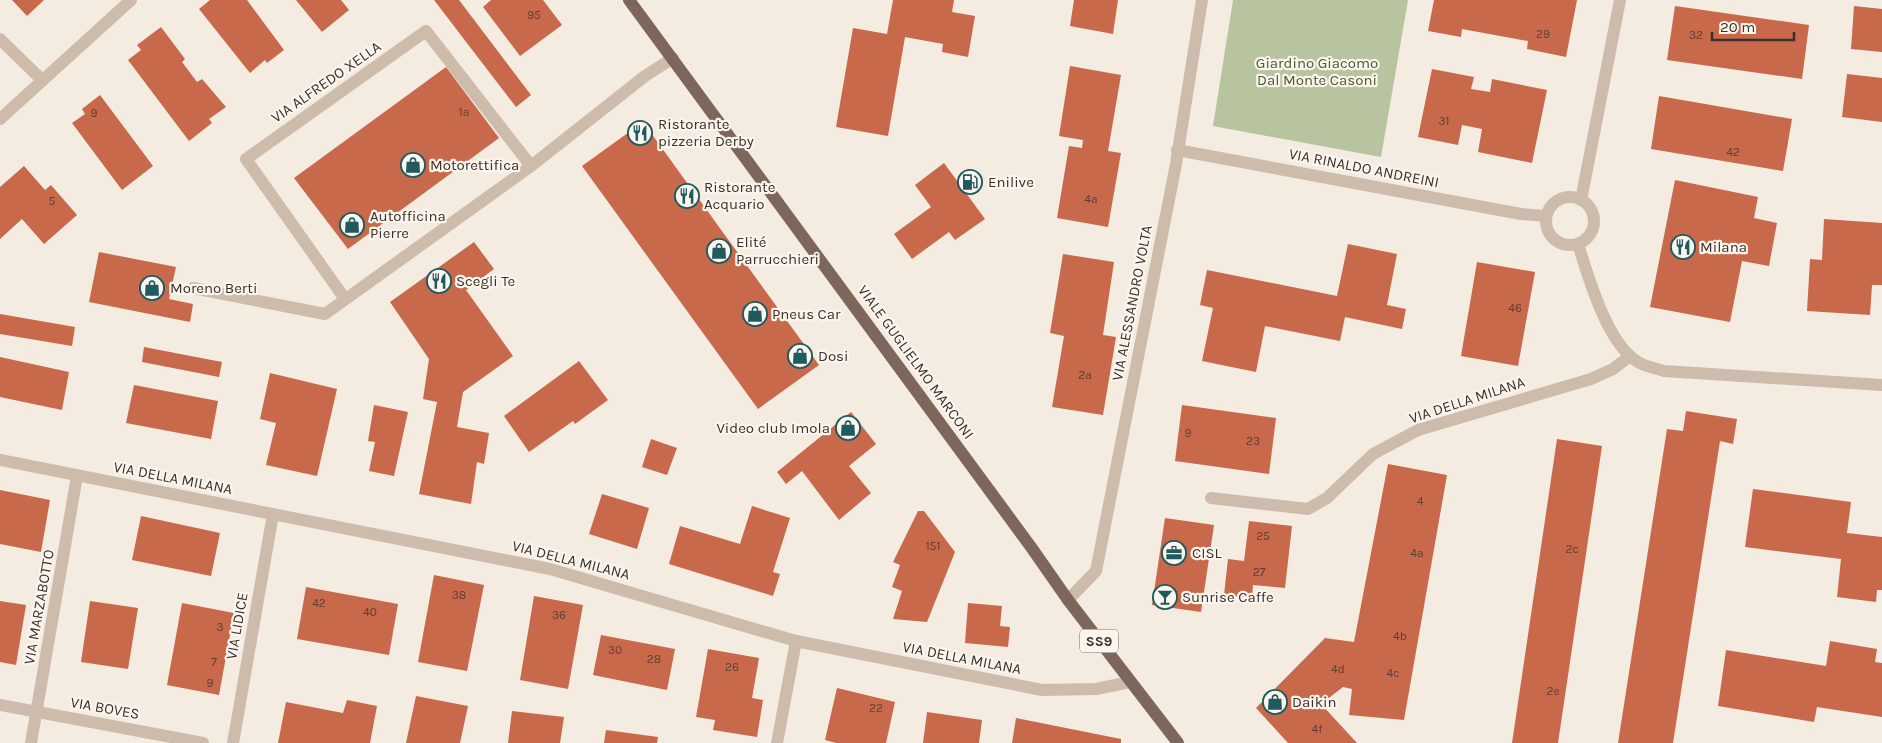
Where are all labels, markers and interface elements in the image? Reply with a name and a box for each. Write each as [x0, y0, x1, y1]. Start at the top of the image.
house number: 95 [527, 8, 541, 22]
scale bar [1712, 10, 1794, 42]
text: 20 m [1720, 18, 1755, 36]
house number: 29 [1536, 27, 1550, 41]
house number: 32 [1689, 28, 1703, 42]
street label: VIA ALFREDO XELLA [268, 37, 385, 127]
park label: Giardino Giacomo Dal Monte Casoni [1256, 54, 1378, 89]
house number: 1a [459, 105, 469, 119]
house number: 9 [91, 106, 98, 120]
house number: 31 [1438, 114, 1450, 128]
place label: Ristorante pizzeria Derby [658, 115, 754, 150]
restaurant icon: Ristorante pizzeria Derby [627, 120, 653, 146]
street label: VIA RINALDO ANDREINI [1288, 145, 1440, 191]
house number: 42 [1726, 145, 1740, 159]
shop icon: Motorettifica [400, 152, 426, 178]
place label: Motorettifica [430, 156, 519, 174]
fuel station icon: Enilive [957, 169, 983, 195]
place label: Enilive [988, 173, 1034, 191]
place label: Ristorante Acquario [704, 178, 775, 213]
restaurant icon: Ristorante Acquario [674, 183, 700, 209]
house number: 4a [1084, 192, 1098, 206]
house number: 5 [49, 194, 56, 208]
place label: Autofficina Pierre [370, 207, 446, 242]
shop icon: Autofficina Pierre [339, 212, 365, 238]
street label: VIA ALESSANDRO VOLTA [1108, 223, 1156, 382]
place label: Elité Parrucchieri [736, 233, 819, 268]
restaurant icon: Milana [1670, 234, 1696, 260]
shop icon: Elité Parrucchieri [706, 238, 732, 264]
place label: Milana [1700, 238, 1747, 256]
restaurant icon: Scegli Te [426, 268, 452, 294]
place label: Scegli Te [456, 272, 515, 290]
shop icon: Moreno Berti [139, 275, 165, 301]
place label: Moreno Berti [170, 279, 257, 297]
street label: VIALE GUGLIELMO MARCONI [854, 282, 978, 442]
shop icon: Pneus Car [742, 301, 768, 327]
house number: 46 [1508, 301, 1522, 315]
place label: Pneus Car [772, 305, 841, 323]
shop icon: Dosi [787, 343, 813, 369]
place label: Dosi [818, 347, 848, 365]
house number: 2a [1078, 368, 1092, 382]
street label: VIA DELLA MILANA [1407, 373, 1528, 427]
shop icon: Video club Imola [835, 415, 861, 441]
place label: Video club Imola [716, 419, 830, 437]
house number: 9 [1185, 426, 1192, 440]
house number: 23 [1246, 434, 1260, 448]
street label: VIA DELLA MILANA [112, 458, 234, 498]
house number: 4 [1417, 494, 1424, 508]
house number: 25 [1256, 529, 1270, 543]
street label: VIA DELLA MILANA [510, 537, 632, 583]
house number: 151 [926, 539, 940, 553]
office icon: CISL [1161, 540, 1187, 566]
house number: 2c [1565, 542, 1579, 556]
place label: CISL [1192, 544, 1221, 562]
house number: 4a [1410, 546, 1424, 560]
street label: VIA MARZABOTTO [20, 548, 58, 666]
house number: 27 [1253, 565, 1266, 579]
bar icon: Sunrise Caffe [1152, 584, 1178, 610]
house number: 38 [452, 588, 466, 602]
place label: Sunrise Caffe [1182, 588, 1274, 606]
street label: VIA LIDICE [222, 591, 252, 661]
house number: 42 [312, 596, 326, 610]
house number: 40 [363, 605, 377, 619]
house number: 36 [552, 608, 566, 622]
house number: 3 [216, 620, 224, 634]
house number: 4b [1393, 629, 1407, 643]
road number: SS9 [1080, 630, 1118, 652]
street label: VIA DELLA MILANA [901, 638, 1023, 678]
house number: 30 [608, 643, 622, 657]
house number: 28 [647, 652, 661, 666]
house number: 7 [211, 655, 217, 669]
house number: 26 [725, 660, 739, 674]
house number: 4d [1331, 662, 1345, 676]
house number: 4c [1387, 666, 1399, 680]
house number: 9 [207, 676, 214, 690]
house number: 2e [1546, 684, 1560, 698]
shop icon: Daikin [1262, 689, 1288, 715]
street label: VIA BOVES [69, 693, 141, 723]
place label: Daikin [1292, 693, 1337, 711]
house number: 22 [869, 701, 883, 715]
house number: 4f [1312, 722, 1323, 736]

